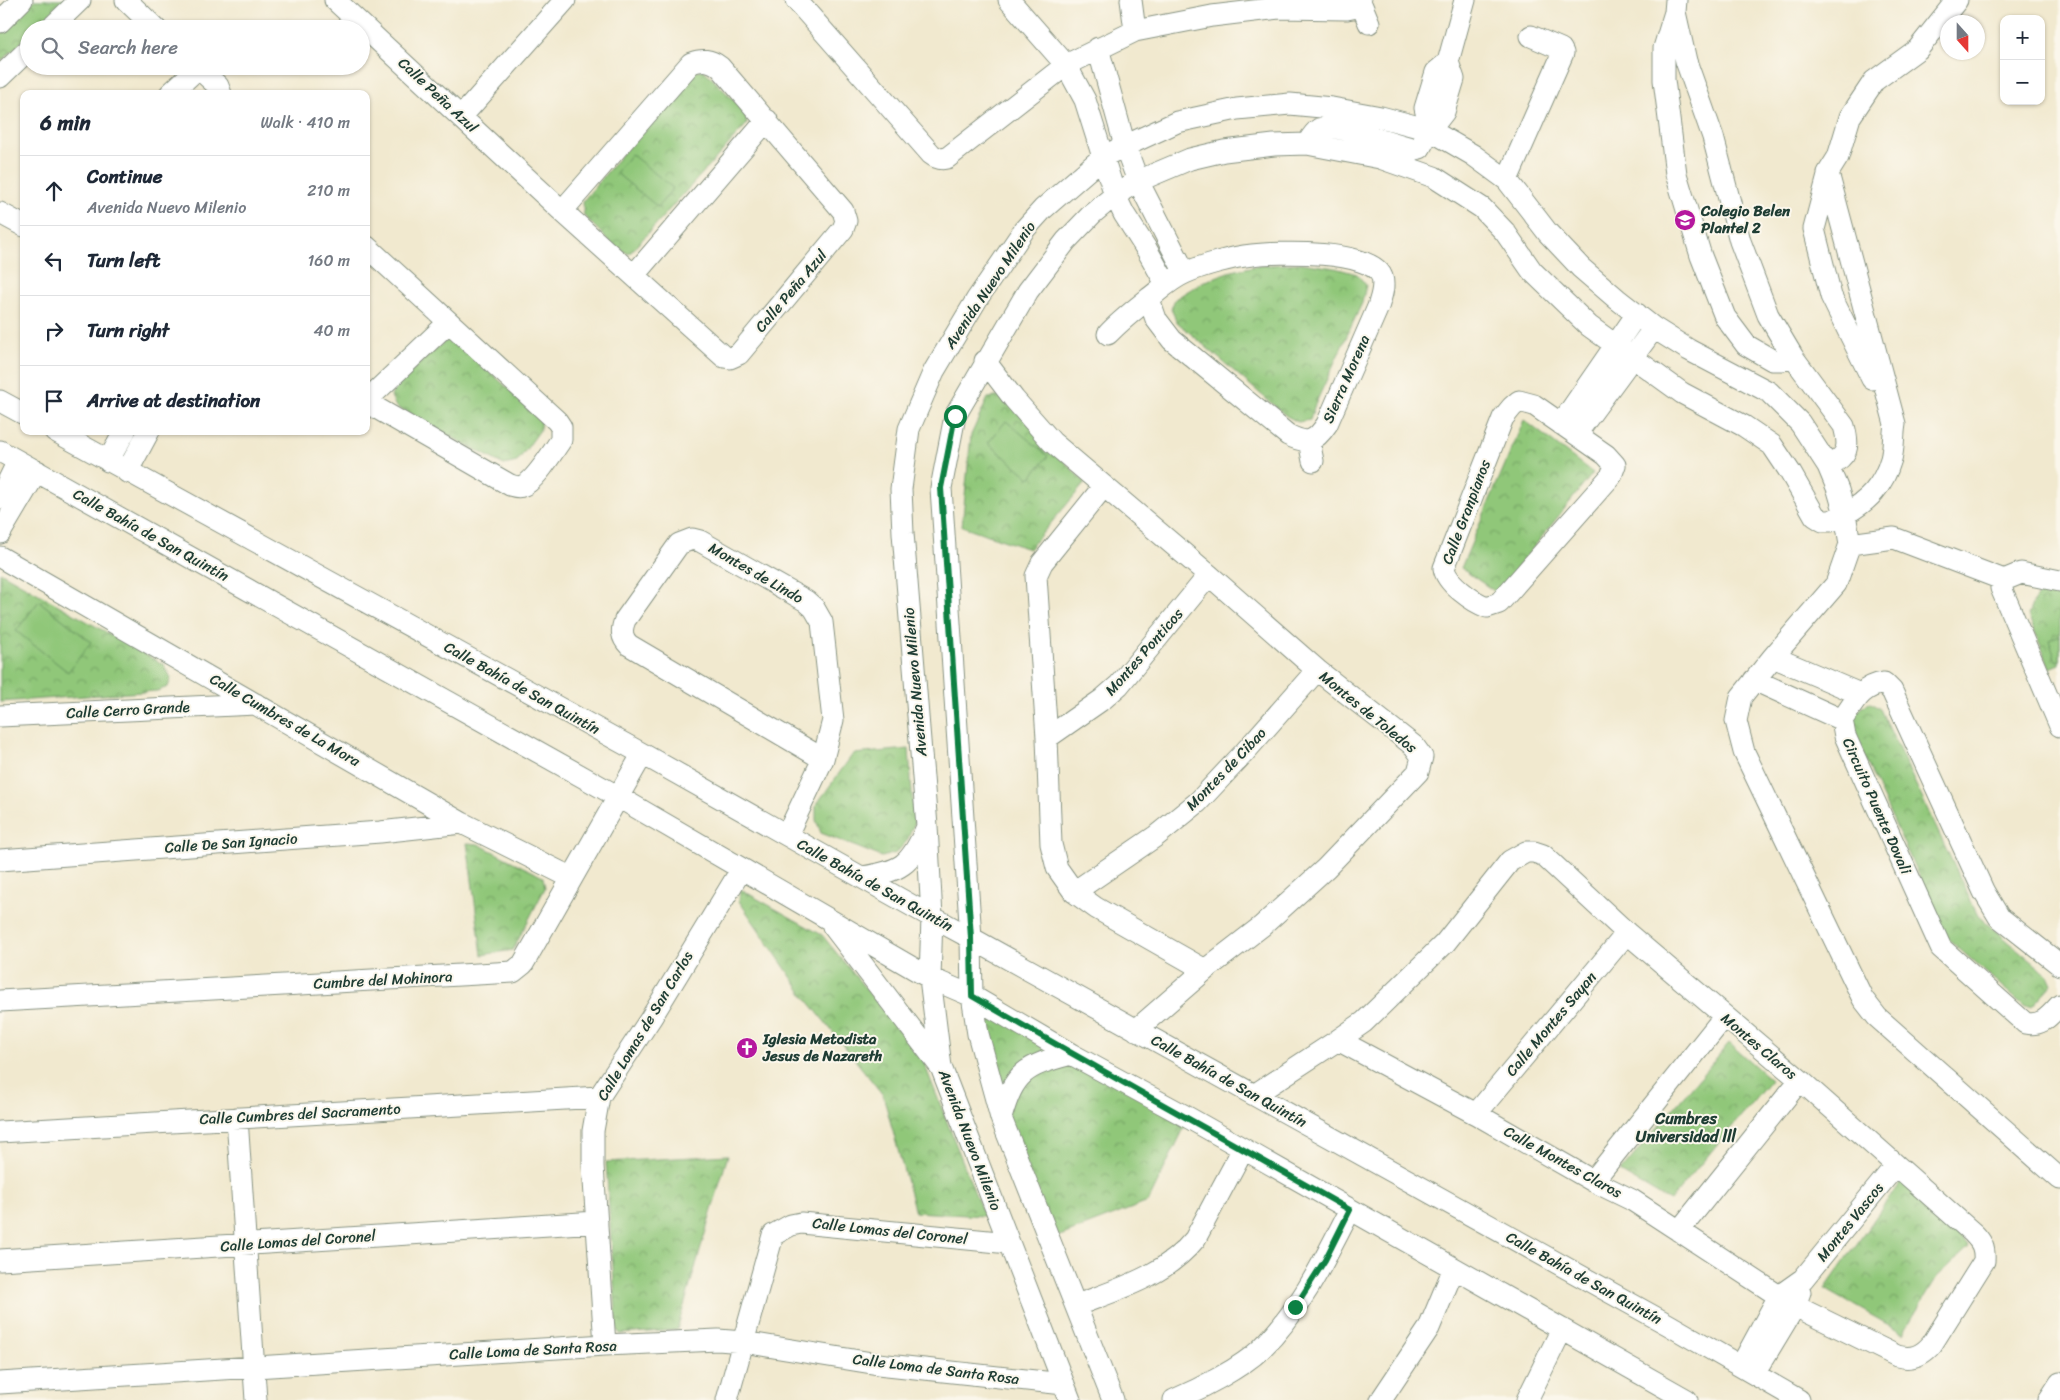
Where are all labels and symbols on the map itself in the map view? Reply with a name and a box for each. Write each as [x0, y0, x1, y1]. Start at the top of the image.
north arrow [1940, 15, 1985, 60]
street label: Calle Peña Azul [392, 51, 485, 140]
place label: Colegio Belen Plantel 2 [1700, 198, 1791, 241]
school or university icon: Colegio Belen Plantel 2 [1673, 208, 1697, 232]
street label: Avenida Nuevo Milenio [937, 215, 1043, 355]
street label: Calle Peña Azul [748, 243, 834, 338]
street label: Sierra Morena [1315, 330, 1377, 427]
route start [944, 405, 967, 428]
street label: Calle Granpianos [1434, 456, 1498, 568]
street label: Calle Bahía de San Quintín [68, 481, 234, 589]
street label: Montes de Lindo [704, 535, 809, 611]
street label: Montes Ponticos [1098, 602, 1190, 702]
street label: Avenida Nuevo Milenio [896, 606, 935, 759]
street label: Calle Bahía de San Quintín [439, 634, 605, 742]
street label: Montes de Toledos [1313, 664, 1423, 760]
street label: Calle Cumbres de La Mora [205, 666, 366, 774]
street label: Calle Cerro Grande [66, 694, 190, 726]
street label: Montes de Cibao [1179, 721, 1273, 817]
street label: Circuito Puente Dovali [1835, 734, 1919, 879]
street label: Calle De San Ignacio [164, 825, 299, 861]
street label: Calle Bahía de San Quintín [792, 831, 958, 939]
street label: Calle Lomas de San Carlos [590, 945, 701, 1106]
street label: Cumbre del Mohinora [313, 963, 454, 997]
street label: Calle Montes Sayan [1499, 966, 1603, 1082]
street label: Montes Claros [1715, 1006, 1804, 1087]
place label: Iglesia Metodista Jesus de Nazareth [762, 1026, 883, 1069]
street label: Calle Bahía de San Quintín [1146, 1027, 1312, 1135]
church icon: Iglesia Metodista Jesus de Nazareth [735, 1036, 759, 1060]
street label: Avenida Nuevo Milenio [931, 1065, 1009, 1215]
street label: Calle Cumbres del Sacramento [199, 1096, 402, 1132]
district label: Cumbres Universidad lll [1636, 1104, 1738, 1151]
street label: Calle Montes Claros [1499, 1119, 1627, 1205]
street label: Montes Vascos [1810, 1176, 1891, 1267]
street label: Calle Lomas del Coronel [811, 1210, 969, 1252]
street label: Calle Lomas del Coronel [219, 1223, 377, 1259]
street label: Calle Bahía de San Quintín [1501, 1224, 1667, 1332]
route end [1284, 1296, 1307, 1319]
street label: Calle Loma de Santa Rosa [449, 1333, 618, 1367]
street label: Calle Loma de Santa Rosa [851, 1346, 1021, 1392]

